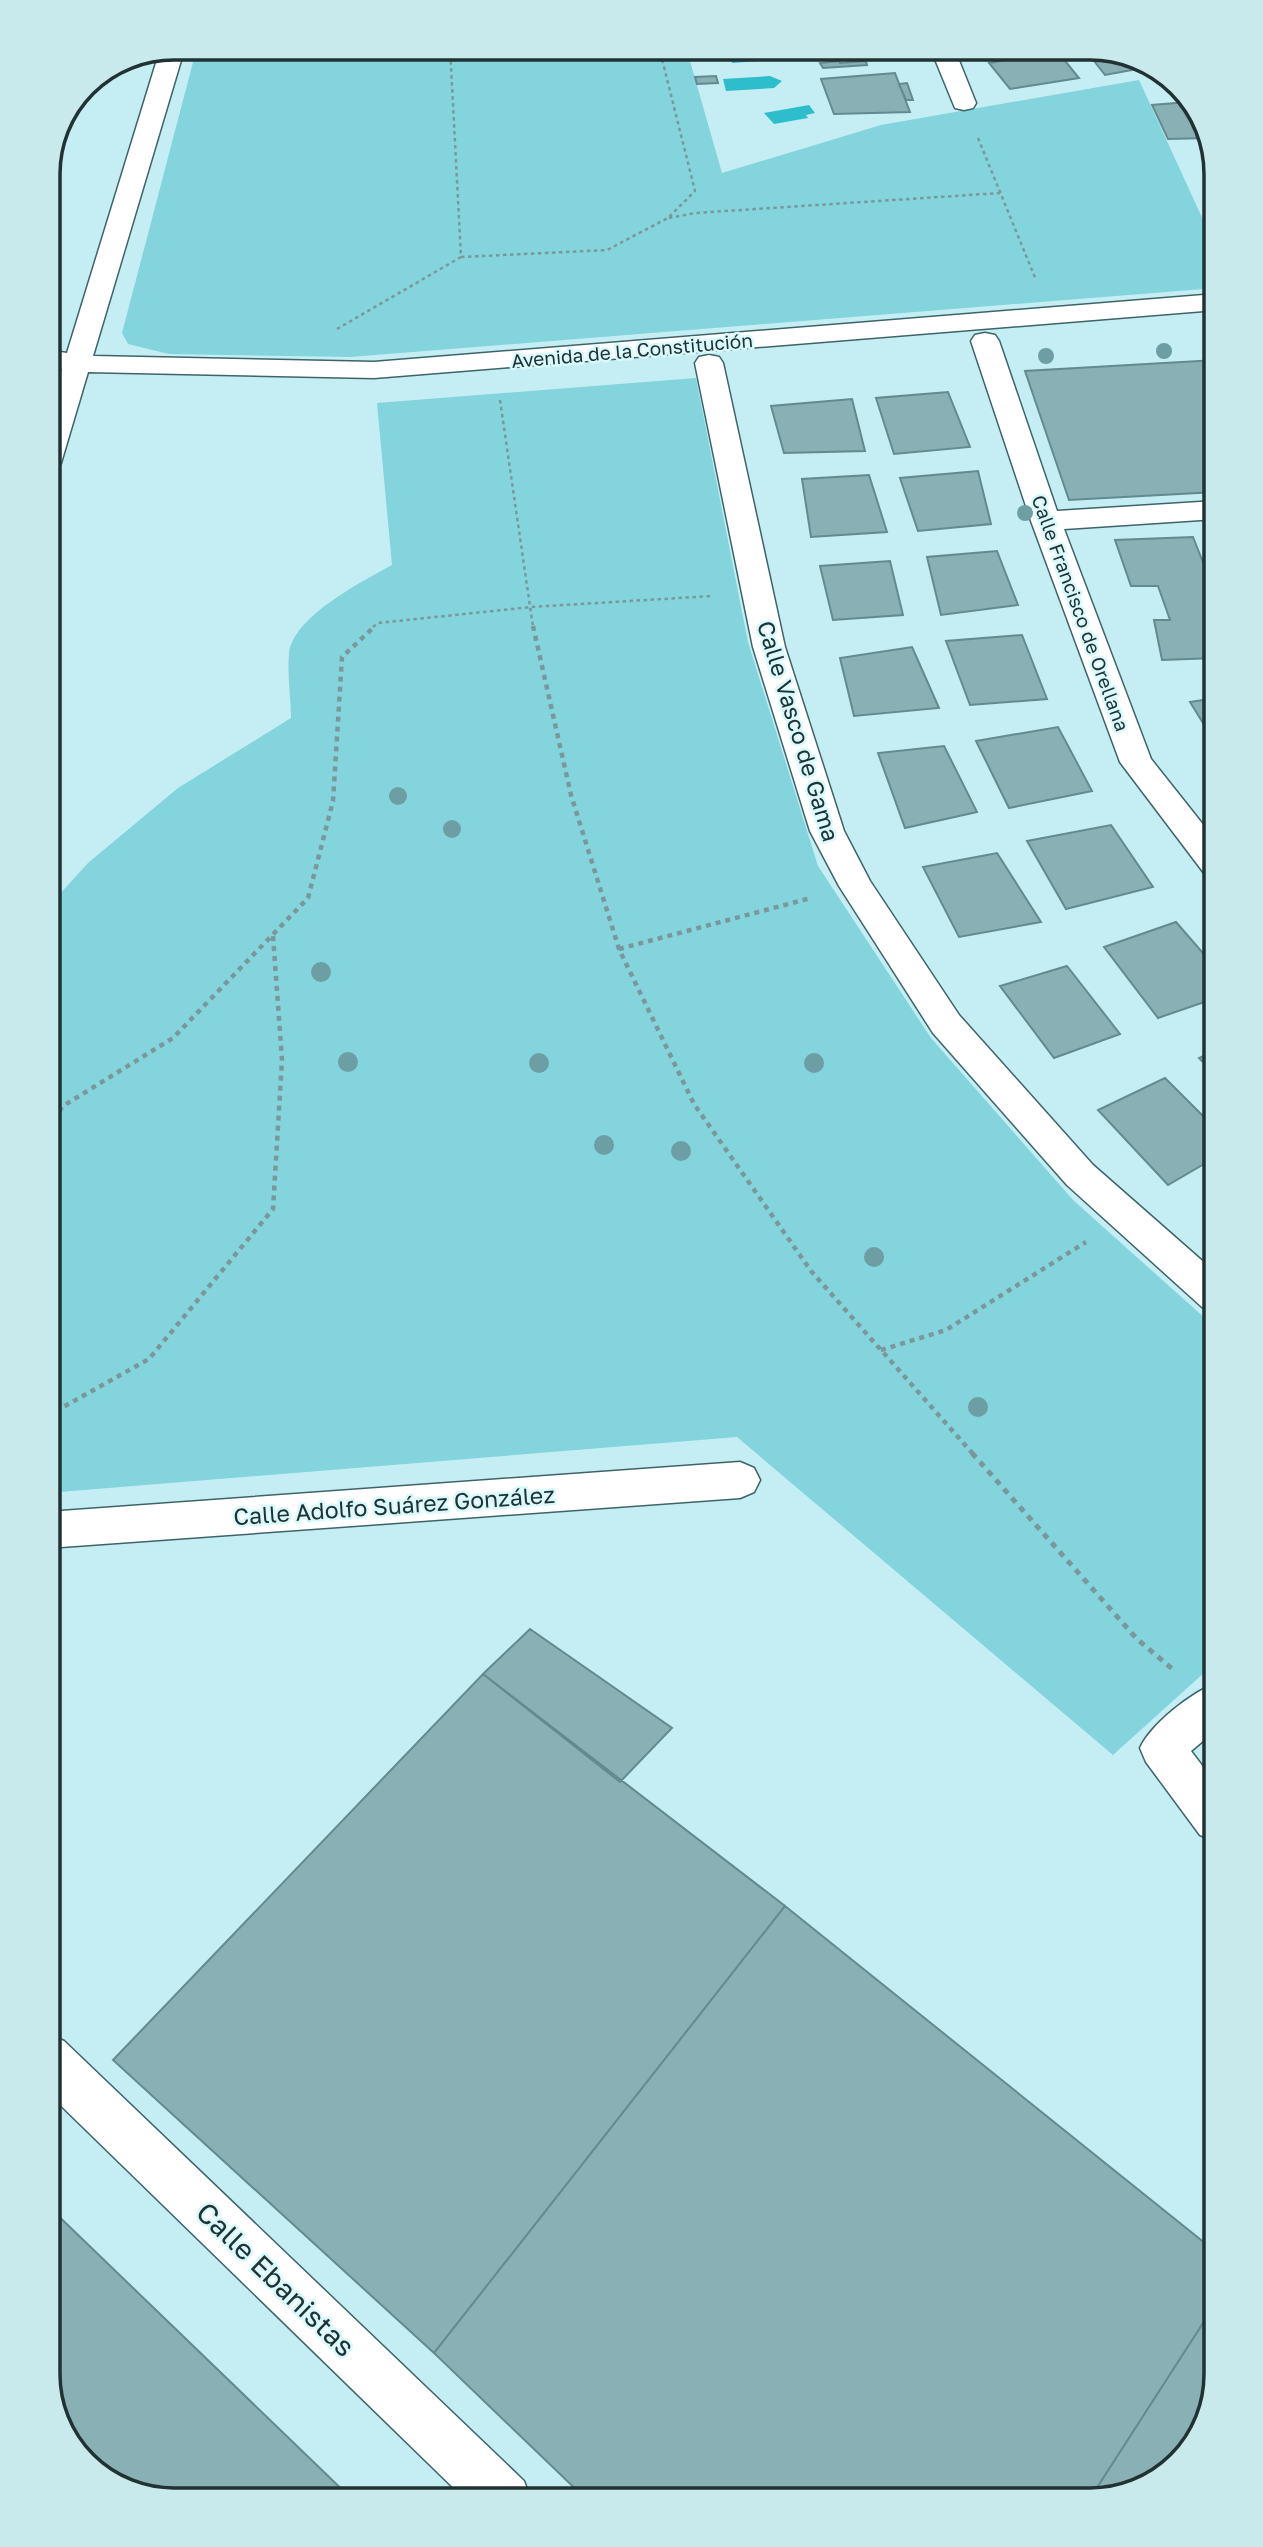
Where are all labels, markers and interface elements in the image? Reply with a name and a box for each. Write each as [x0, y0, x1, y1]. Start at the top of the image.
street label: Avenida de la Constitución [510, 328, 754, 372]
street label: Calle Francisco de Orellana [1028, 492, 1134, 734]
street label: Calle Vasco de Gama [752, 617, 846, 845]
street label: Calle Adolfo Suárez González [232, 1480, 556, 1530]
street label: Calle Ebanistas [190, 2195, 362, 2363]

